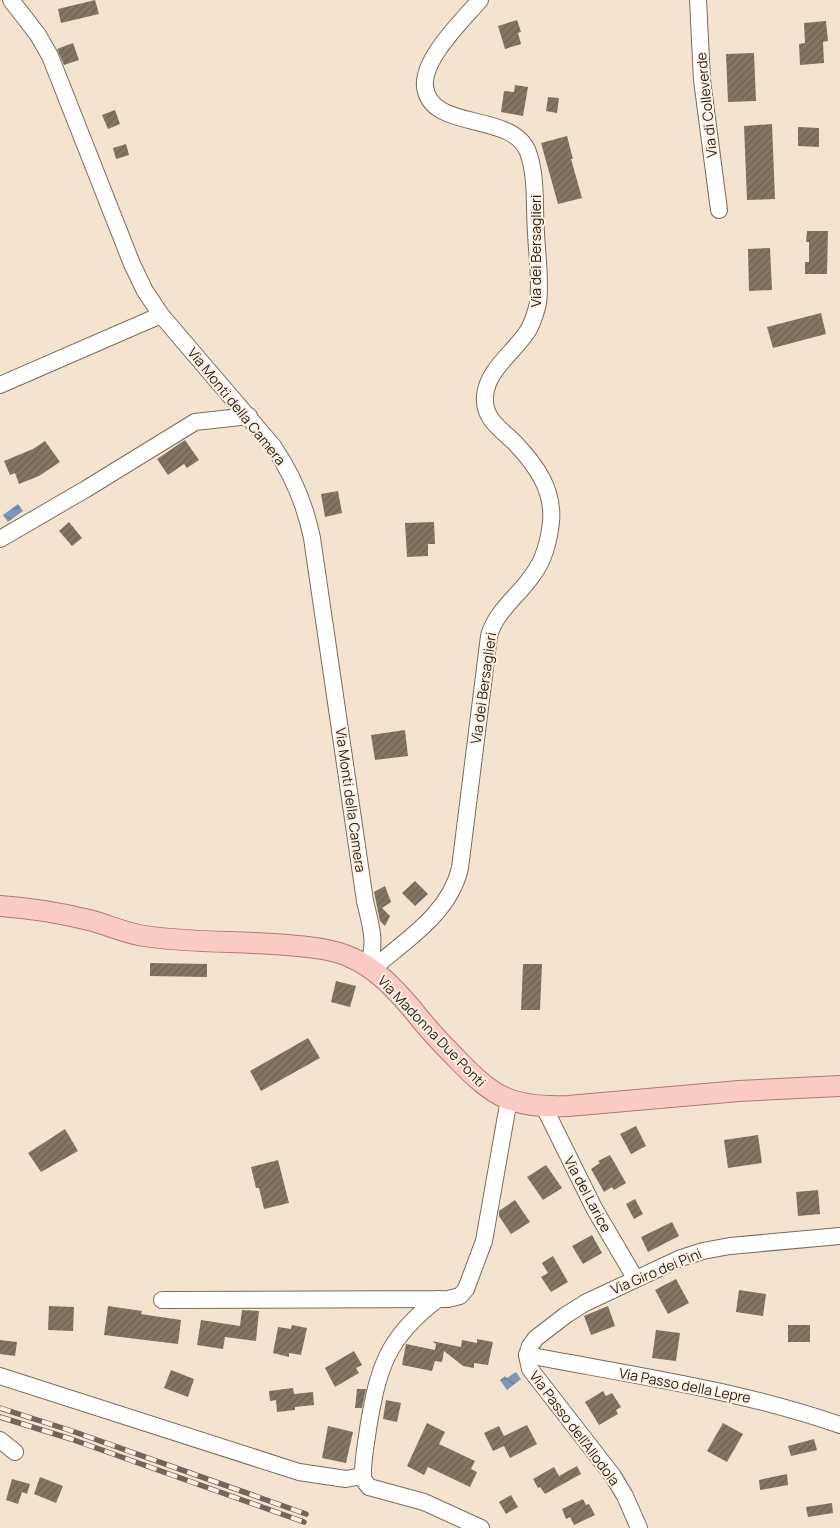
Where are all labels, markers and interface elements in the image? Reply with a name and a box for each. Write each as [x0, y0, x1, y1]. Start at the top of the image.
street label: Via di Colleverde [691, 52, 721, 158]
street label: Via dei Bersaglieri [526, 195, 545, 307]
street label: Via Monti della Camera [184, 343, 290, 469]
street label: Via dei Bersaglieri [466, 631, 500, 745]
street label: Via Monti della Camera [331, 726, 371, 874]
street label: Via Madonna Due Ponti [374, 971, 490, 1091]
street label: Via del Larice [560, 1153, 616, 1235]
street label: Via Giro dei Pini [608, 1243, 704, 1299]
street label: Via Passo della Lepre [618, 1363, 752, 1407]
street label: Via Passo dell'Allodola [526, 1367, 624, 1489]

